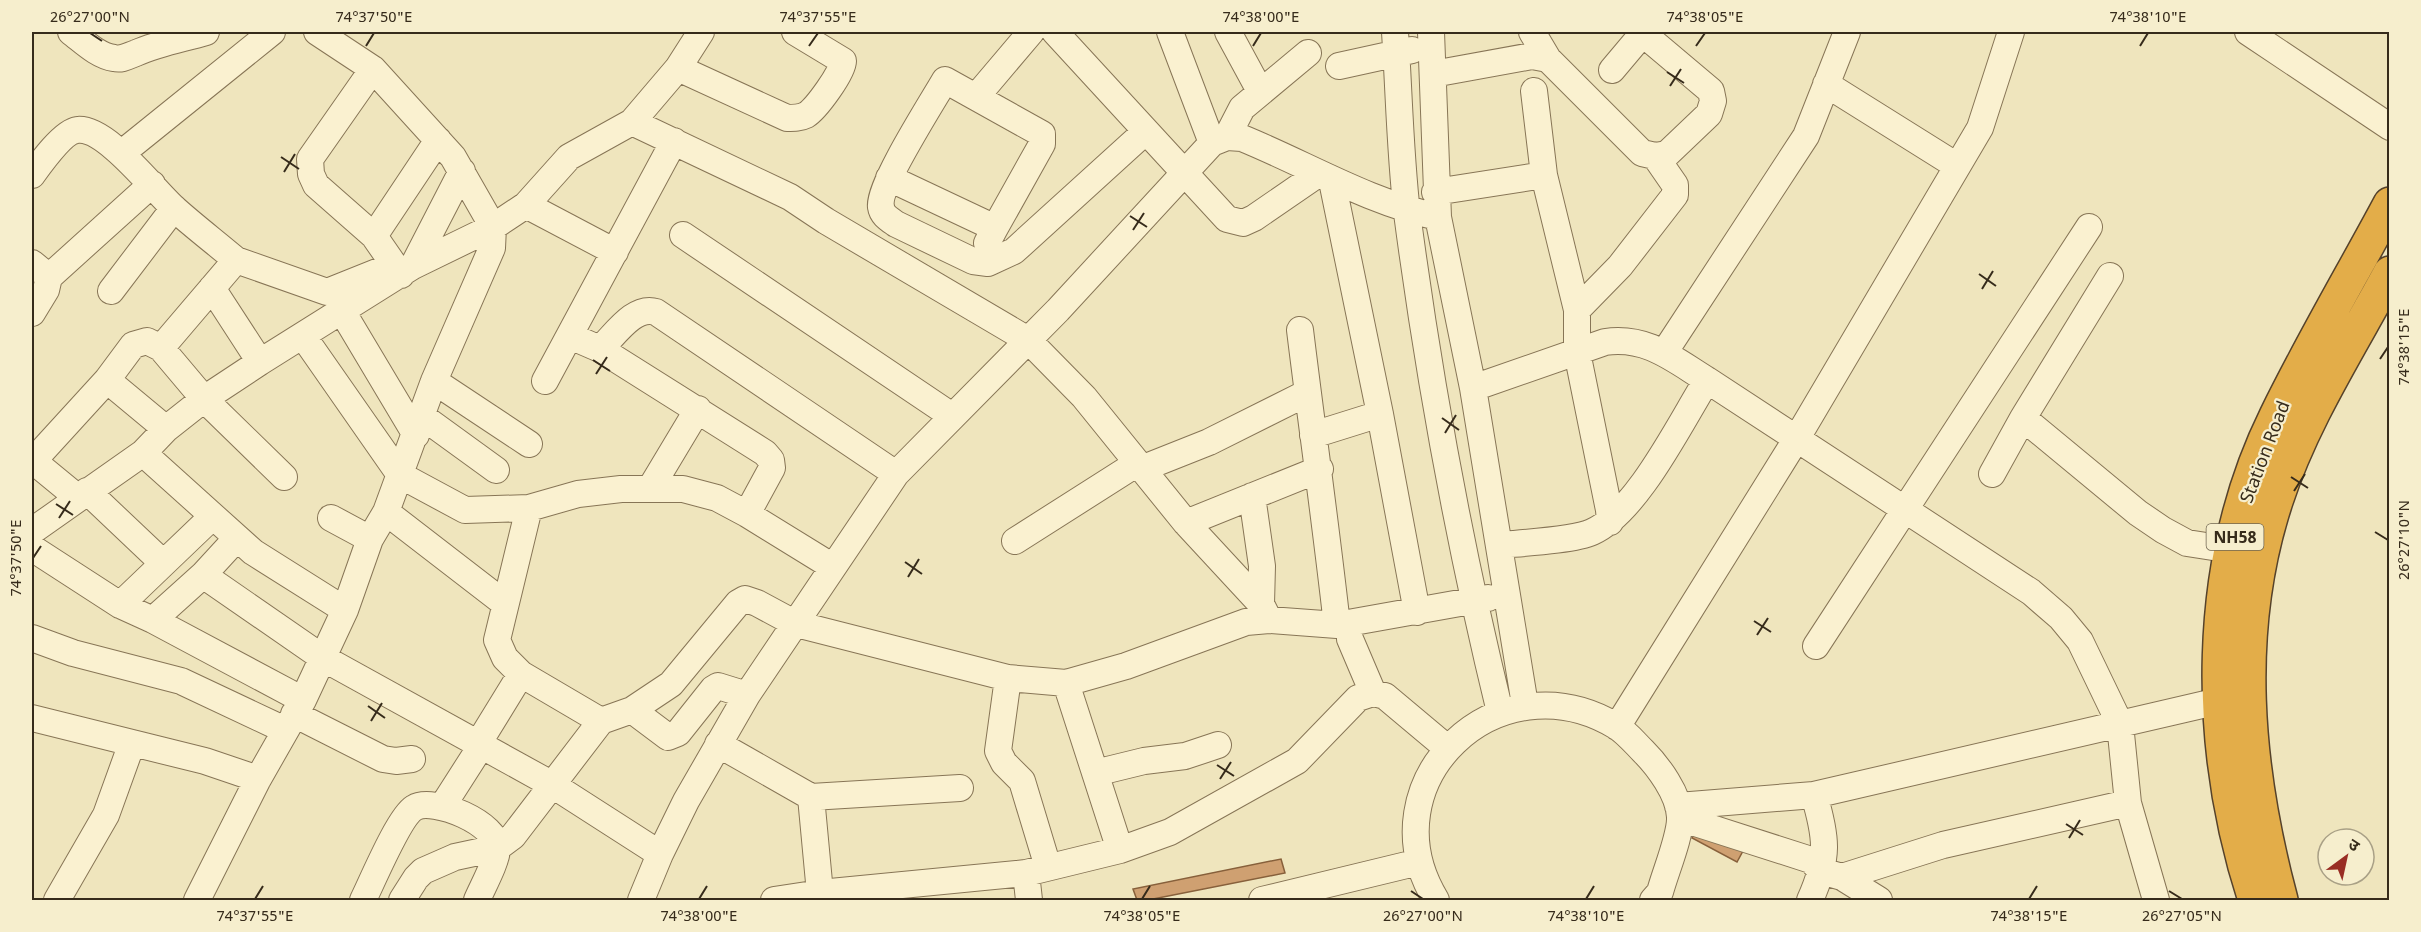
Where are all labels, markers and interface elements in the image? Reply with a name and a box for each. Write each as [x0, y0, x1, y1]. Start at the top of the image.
text: 26°27'00"N [50, 9, 130, 28]
text: 74°37'50"E [336, 9, 412, 28]
text: 74°37'55"E [780, 9, 856, 28]
text: 74°38'00"E [1223, 9, 1299, 28]
text: 74°38'05"E [1667, 9, 1743, 28]
text: 74°38'10"E [2110, 9, 2186, 28]
text: 74°38'15"E [2396, 309, 2415, 385]
street label: Station Road [2236, 398, 2296, 507]
text: 26°27'10"N [2396, 500, 2415, 580]
text: 74°37'50"E [8, 520, 27, 596]
road number: NH58 [2206, 524, 2264, 550]
north arrow [2316, 827, 2376, 887]
text: उ [2343, 835, 2363, 858]
text: 74°37'55"E [217, 908, 293, 927]
text: 74°38'00"E [661, 908, 737, 927]
text: 74°38'05"E [1104, 908, 1180, 927]
text: 26°27'00"N [1383, 908, 1463, 927]
text: 74°38'10"E [1548, 908, 1624, 927]
text: 74°38'15"E [1991, 908, 2067, 927]
text: 26°27'05"N [2142, 908, 2222, 927]

